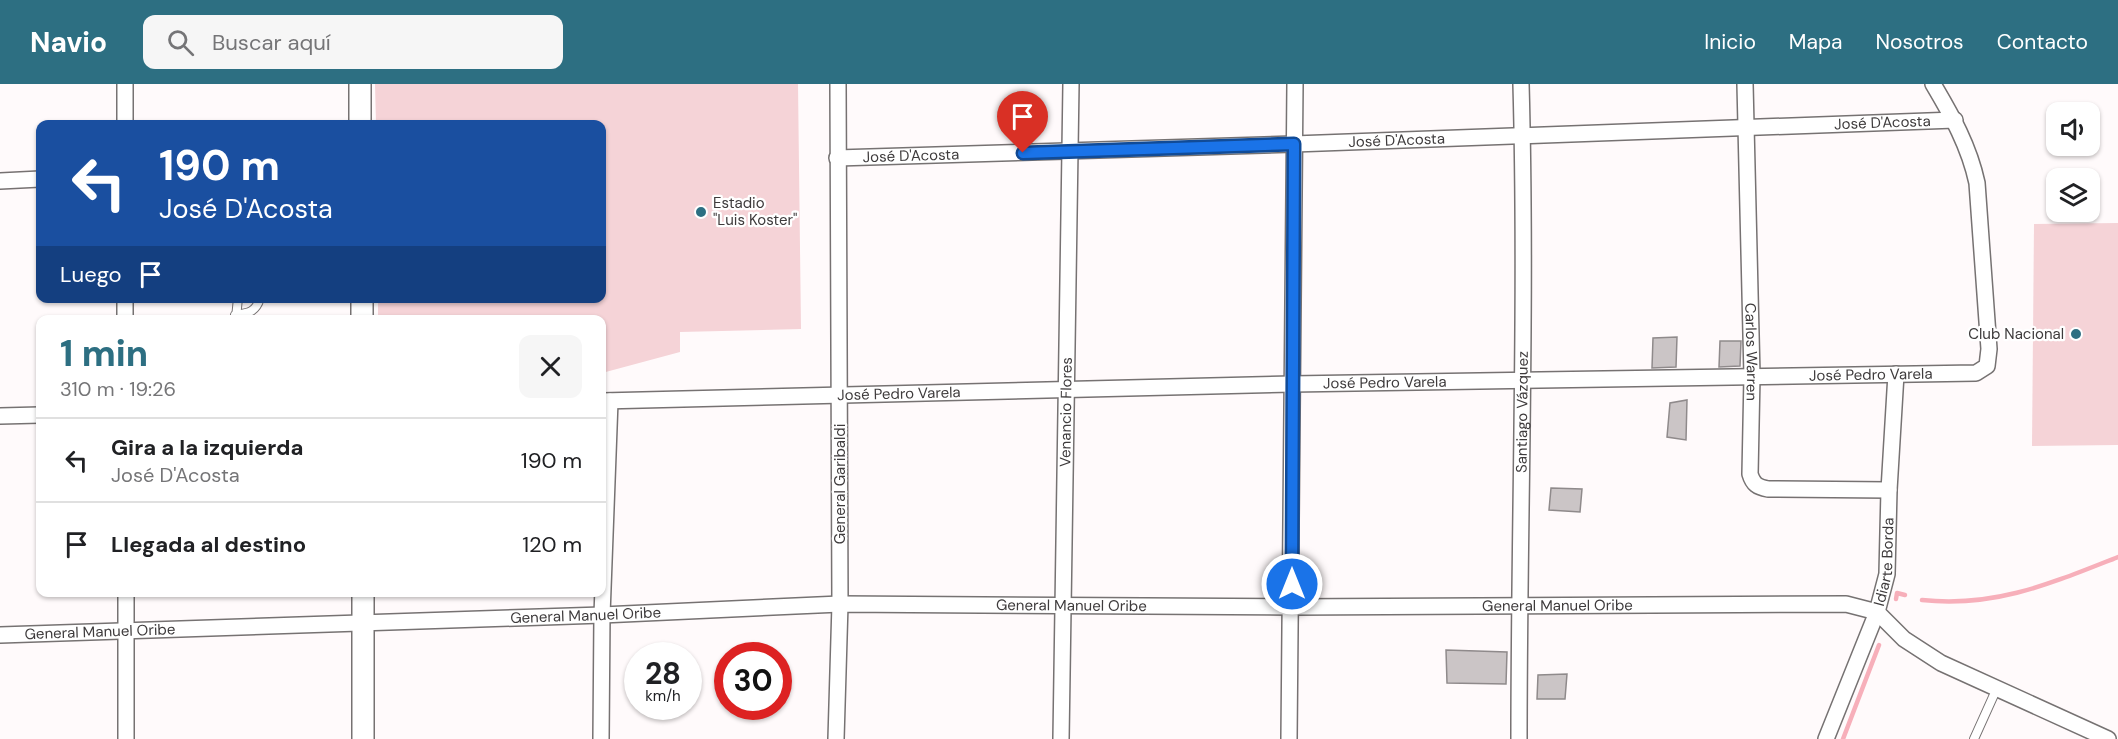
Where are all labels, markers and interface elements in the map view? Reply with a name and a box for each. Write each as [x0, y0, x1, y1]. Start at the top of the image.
search box [143, 15, 563, 69]
text: Navio [30, 24, 107, 61]
icon: search [164, 26, 197, 59]
text: Buscar aquí [212, 28, 331, 57]
text: Inicio [1704, 28, 1756, 56]
text: Mapa [1789, 28, 1843, 56]
text: Nosotros [1876, 28, 1964, 56]
text: Contacto [1997, 28, 2088, 56]
pin [997, 91, 1048, 153]
icon: arrive [1006, 100, 1039, 133]
map controls [2046, 102, 2100, 222]
button: sound [2046, 102, 2100, 156]
street label: José D'Acosta [1834, 111, 1931, 134]
street label: José D'Acosta [1348, 129, 1445, 152]
text: 190 m [159, 138, 280, 193]
icon: left [60, 144, 138, 222]
street label: José D'Acosta [862, 144, 960, 167]
button: layers [2046, 168, 2100, 222]
text: José D'Acosta [159, 191, 333, 226]
place label: Estadio "Luis Koster" [713, 193, 797, 230]
marker: Estadio "Luis Koster" [694, 205, 708, 219]
icon: arrive [134, 258, 167, 291]
text: Luego [60, 260, 122, 289]
street label: Carlos Warren [1740, 303, 1762, 401]
place label: Club Nacional [1968, 324, 2064, 344]
marker: Club Nacional [2069, 327, 2083, 341]
text: 1 min [60, 330, 148, 377]
button: close [519, 335, 582, 398]
street label: Santiago Vázquez [1511, 351, 1533, 473]
street label: Venancio Flores [1055, 357, 1077, 467]
street label: José Pedro Varela [1809, 364, 1933, 386]
street label: José Pedro Varela [1323, 372, 1447, 394]
text: 310 m · 19:26 [60, 376, 176, 402]
street label: José Pedro Varela [837, 382, 961, 405]
street label: General Garibaldi [830, 424, 850, 544]
text: Gira a la izquierda [111, 433, 303, 462]
icon: left [60, 444, 93, 477]
text: 190 m [521, 446, 582, 475]
text: José D'Acosta [111, 462, 240, 488]
street label: Idiarte Borda [1869, 517, 1898, 608]
icon: arrive [60, 528, 93, 561]
text: Llegada al destino [111, 530, 306, 559]
text: 120 m [522, 530, 582, 559]
position arrow [1260, 552, 1324, 616]
street label: General Manuel Oribe [996, 595, 1147, 616]
street label: General Manuel Oribe [1482, 595, 1633, 616]
street label: General Manuel Oribe [510, 602, 661, 628]
street label: General Manuel Oribe [24, 619, 176, 644]
speed limit sign: 30 [714, 642, 792, 720]
text: 28 [645, 654, 681, 693]
text: km/h [645, 686, 681, 706]

